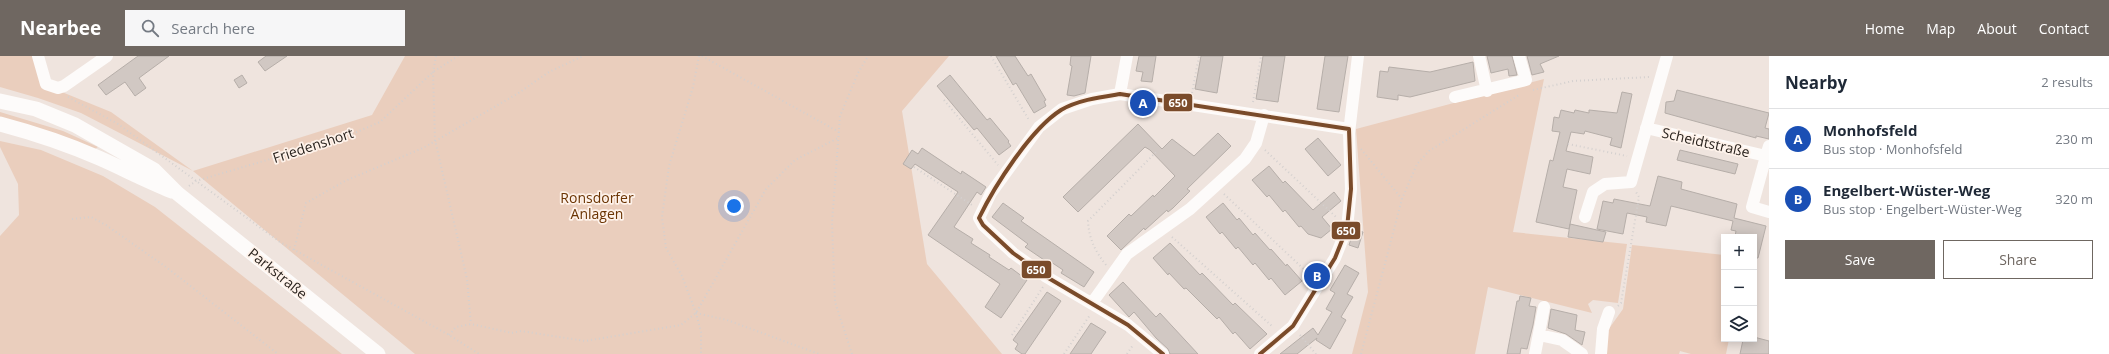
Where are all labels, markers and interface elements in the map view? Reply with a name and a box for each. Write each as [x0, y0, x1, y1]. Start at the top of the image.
search box [125, 10, 405, 46]
text: Nearbee [20, 15, 101, 41]
icon: search [139, 17, 161, 39]
text: Search here [171, 18, 255, 38]
text: Home [1865, 19, 1904, 38]
text: Map [1926, 19, 1955, 38]
text: About [1977, 19, 2017, 38]
text: Contact [2039, 19, 2089, 38]
text: Nearby [1785, 71, 1847, 94]
text: 2 results [2041, 73, 2093, 91]
pin: A [1130, 88, 1156, 118]
line badge: 650 [1163, 93, 1193, 112]
text: 650 [1169, 95, 1187, 110]
text: Monhofsfeld [1823, 120, 1917, 140]
street label: Friedenshort [270, 123, 356, 167]
street label: Scheidtstraße [1660, 123, 1752, 161]
text: A [1794, 130, 1802, 148]
text: 230 m [2055, 130, 2093, 148]
text: Bus stop · Monhofsfeld [1823, 140, 1962, 158]
text: Engelbert-Wüster-Weg [1823, 180, 1990, 200]
park label: Ronsdorfer Anlagen [560, 188, 634, 223]
text: B [1794, 190, 1802, 208]
text: 320 m [2055, 190, 2093, 208]
your location [724, 196, 744, 216]
text: Bus stop · Engelbert-Wüster-Weg [1823, 200, 2022, 218]
line badge: 650 [1331, 221, 1361, 240]
text: 650 [1337, 223, 1355, 238]
map controls [1721, 234, 1757, 342]
button: + [1721, 234, 1757, 270]
button: Save [1785, 240, 1935, 279]
button: Share [1943, 240, 2093, 279]
street label: Parkstraße [244, 243, 312, 303]
line badge: 650 [1021, 260, 1052, 279]
pin: B [1304, 261, 1330, 291]
text: 650 [1027, 262, 1045, 277]
button: − [1721, 270, 1757, 306]
button: layers [1721, 306, 1757, 342]

